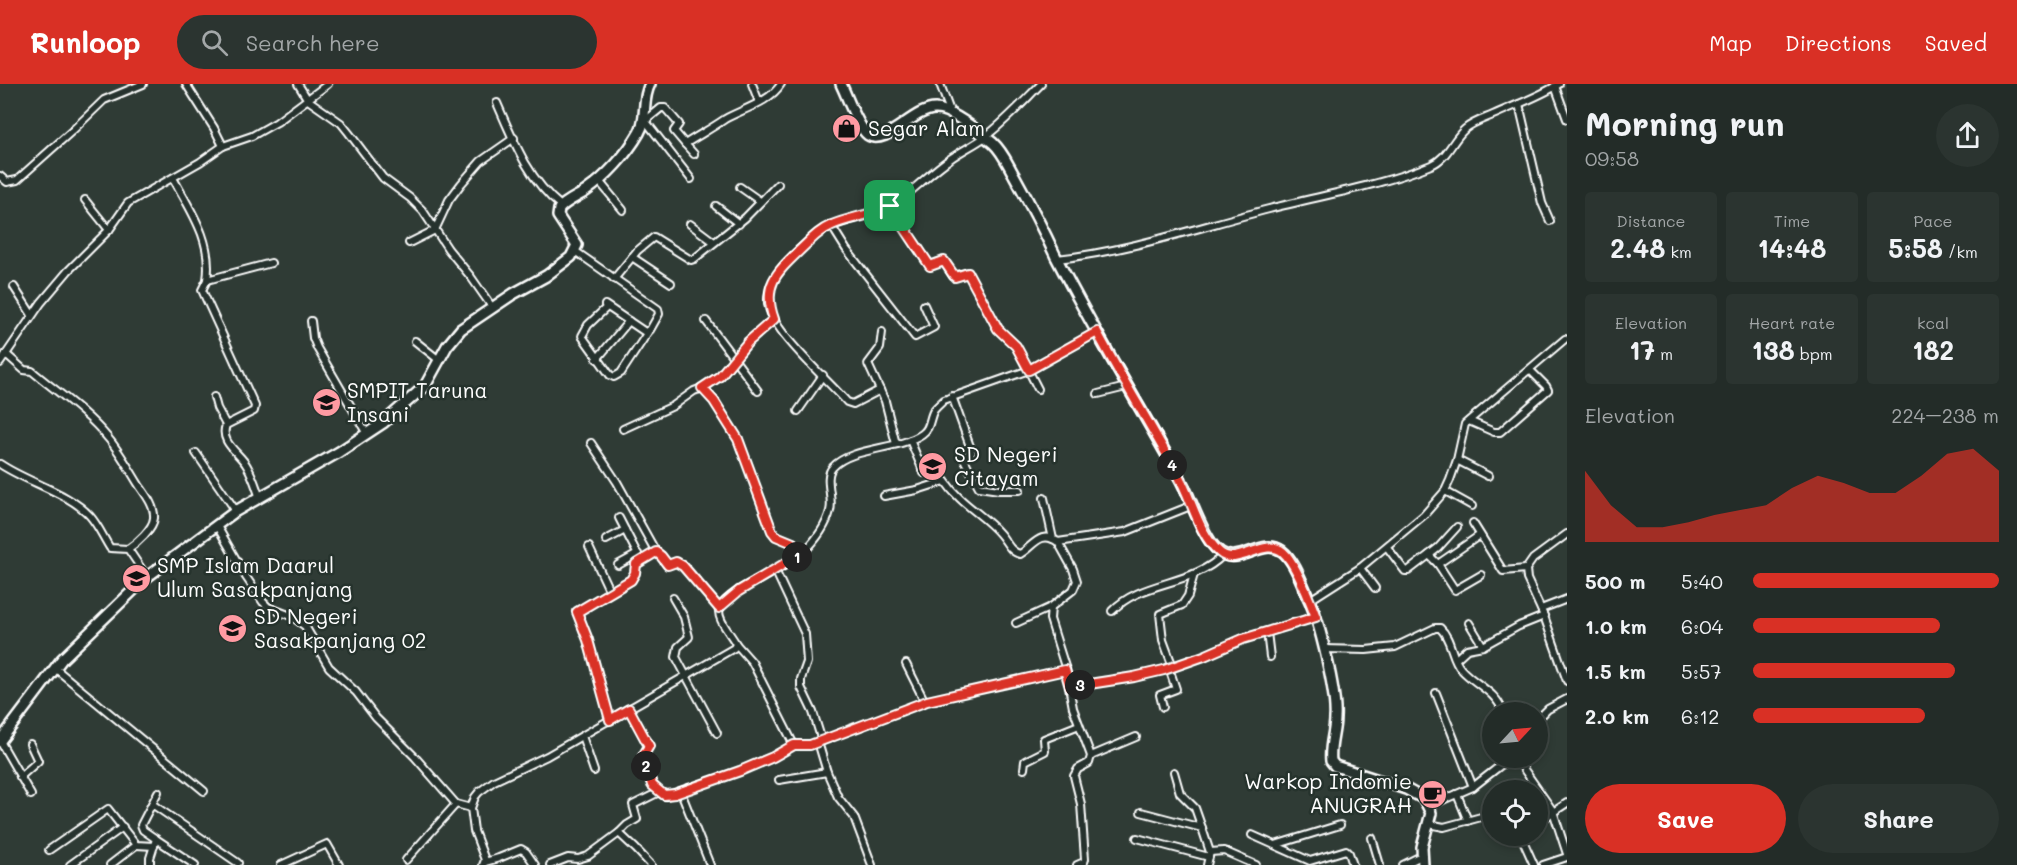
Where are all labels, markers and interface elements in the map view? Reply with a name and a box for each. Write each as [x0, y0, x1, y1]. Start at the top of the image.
search box [177, 15, 597, 69]
text: Runloop [30, 24, 141, 60]
icon: search [198, 26, 231, 59]
text: Search here [246, 28, 380, 57]
text: Map [1709, 29, 1752, 56]
text: Directions [1785, 29, 1892, 56]
text: Saved [1925, 29, 1987, 56]
text: Morning run [1585, 101, 1785, 144]
button: share [1936, 104, 1999, 167]
shop icon: Segar Alam [831, 113, 863, 145]
place label: Segar Alam [868, 114, 985, 141]
text: 09:58 [1585, 145, 1639, 171]
pin [864, 180, 915, 231]
icon: arrive [873, 189, 906, 222]
text: Distance [1617, 210, 1685, 231]
text: Time [1774, 210, 1810, 231]
text: Pace [1913, 210, 1953, 231]
text: 2.48 [1610, 231, 1665, 265]
text: 14:48 [1758, 231, 1826, 265]
text: 5:58 [1888, 231, 1943, 265]
text: km [1665, 241, 1692, 262]
text: /km [1943, 241, 1978, 262]
text: Elevation [1615, 312, 1687, 333]
text: Heart rate [1749, 312, 1835, 333]
text: kcal [1917, 312, 1949, 333]
text: 17 [1629, 333, 1655, 367]
text: 138 [1751, 333, 1795, 367]
text: 182 [1912, 333, 1954, 367]
text: m [1655, 343, 1673, 364]
text: bpm [1795, 343, 1833, 364]
place label: SMPIT Taruna Insani [347, 376, 488, 427]
school or university icon: SMPIT Taruna Insani [310, 387, 342, 419]
text: Elevation [1585, 402, 1675, 428]
text: 224–238 m [1891, 402, 1999, 428]
place label: SD Negeri Citayam [954, 440, 1058, 491]
pin: 4 [1157, 450, 1187, 480]
school or university icon: SD Negeri Citayam [917, 451, 949, 483]
text: 4 [1167, 454, 1177, 475]
pin: 1 [782, 542, 812, 572]
text: 1 [793, 546, 801, 567]
place label: SMP Islam Daarul Ulum Sasakpanjang [157, 551, 352, 602]
school or university icon: SMP Islam Daarul Ulum Sasakpanjang [120, 562, 152, 594]
text: 500 m [1585, 568, 1645, 594]
text: 5:40 [1681, 568, 1723, 594]
place label: SD Negeri Sasakpanjang 02 [254, 602, 426, 653]
school or university icon: SD Negeri Sasakpanjang 02 [217, 613, 249, 645]
text: 1.0 km [1585, 613, 1647, 639]
text: 6:04 [1681, 613, 1723, 639]
text: 1.5 km [1585, 658, 1646, 684]
text: 5:57 [1681, 658, 1722, 684]
pin: 3 [1065, 670, 1095, 700]
text: 3 [1075, 674, 1085, 695]
north arrow [1482, 702, 1548, 768]
map controls [1482, 702, 1548, 846]
text: 2.0 km [1585, 703, 1649, 729]
text: 6:12 [1681, 703, 1719, 729]
pin: 2 [631, 751, 661, 781]
text: 2 [642, 755, 650, 776]
place label: Warkop Indomie ANUGRAH [1244, 767, 1412, 818]
cafe icon: Warkop Indomie ANUGRAH [1417, 778, 1449, 810]
button: locate [1482, 780, 1548, 846]
button: Save [1585, 784, 1786, 853]
button: Share [1798, 784, 1999, 853]

